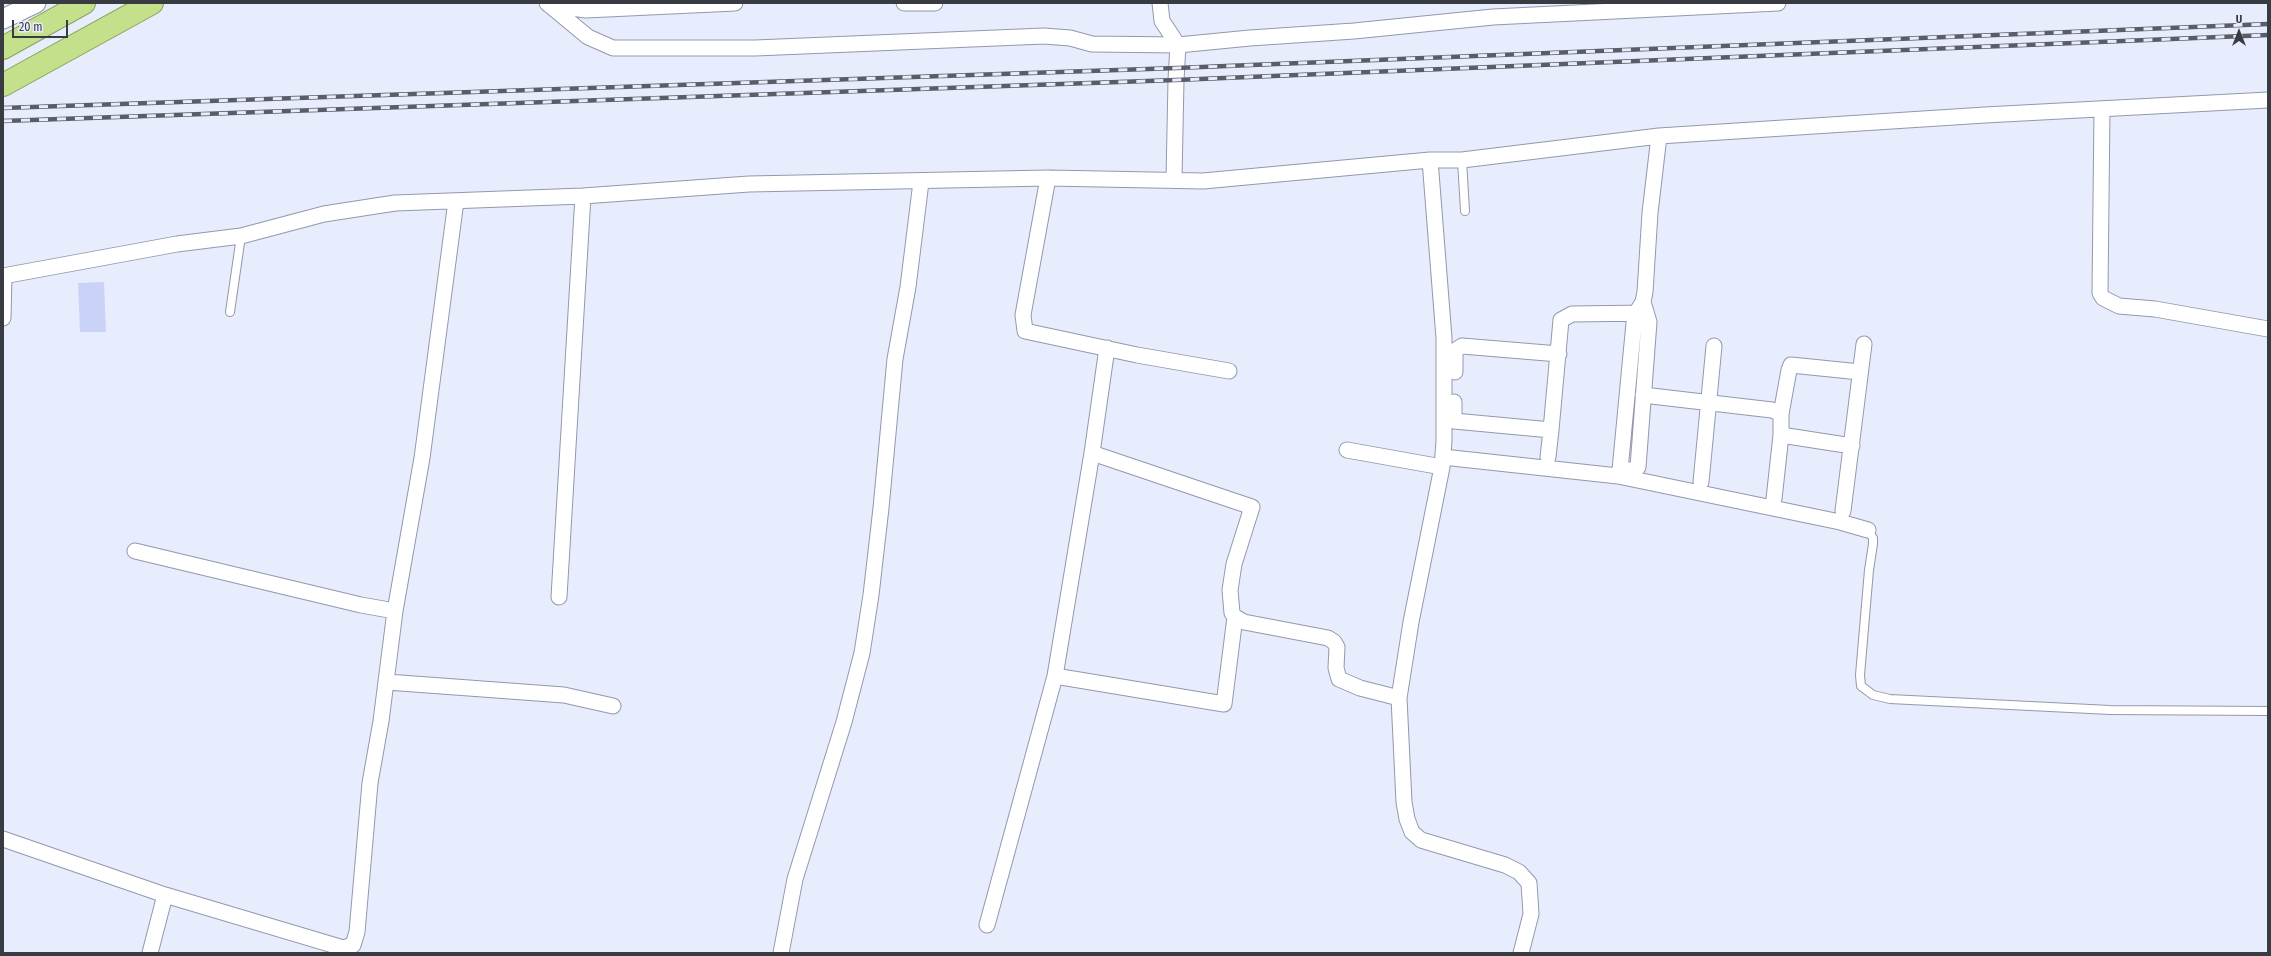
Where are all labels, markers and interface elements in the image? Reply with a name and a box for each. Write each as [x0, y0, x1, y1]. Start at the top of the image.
scale bar [14, 12, 70, 38]
north arrow [2219, 12, 2259, 52]
text: U [2236, 13, 2242, 26]
text: 20 m [19, 20, 43, 34]

